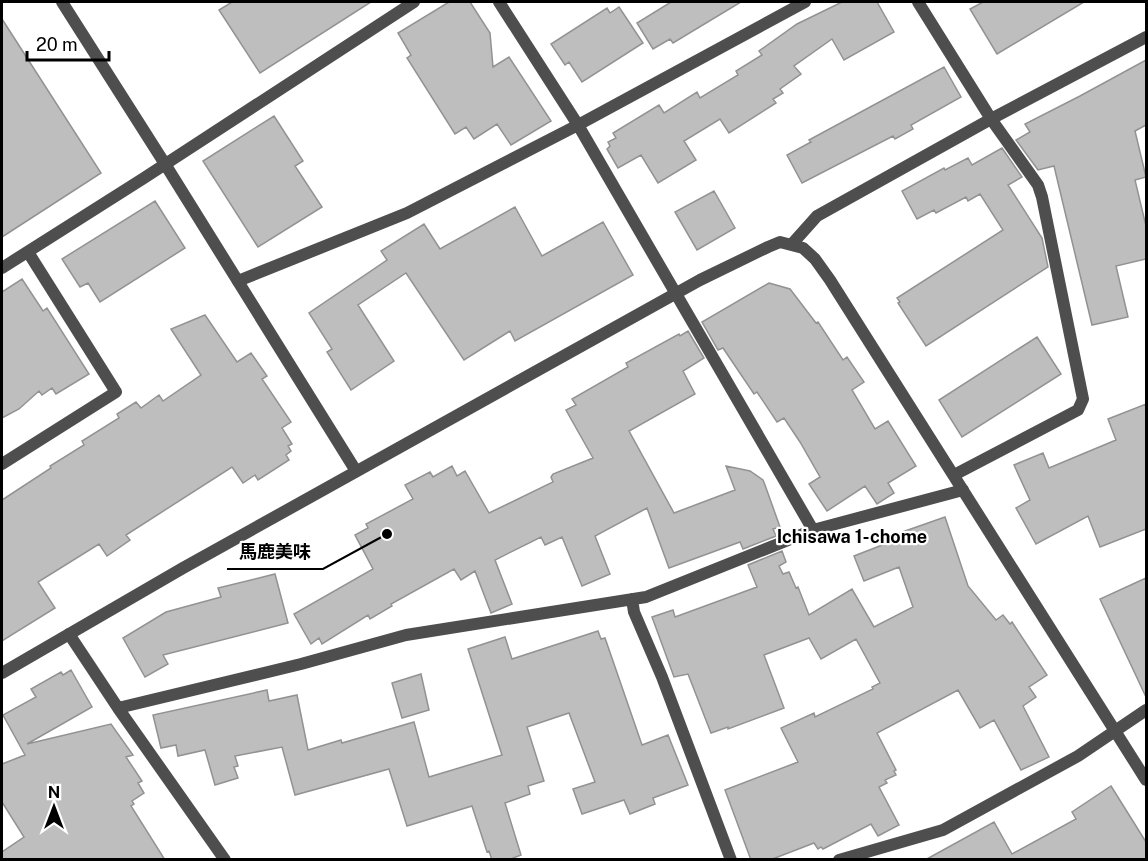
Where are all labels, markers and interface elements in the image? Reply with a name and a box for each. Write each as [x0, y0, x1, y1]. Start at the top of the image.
scale bar [27, 24, 110, 62]
text: 20 m [36, 34, 78, 55]
district label: Ichisawa 1-chome [777, 526, 927, 547]
callout: 馬鹿美味 [227, 533, 323, 569]
text: 馬鹿美味 [239, 541, 311, 562]
north arrow [24, 777, 84, 837]
text: N [48, 783, 60, 802]

